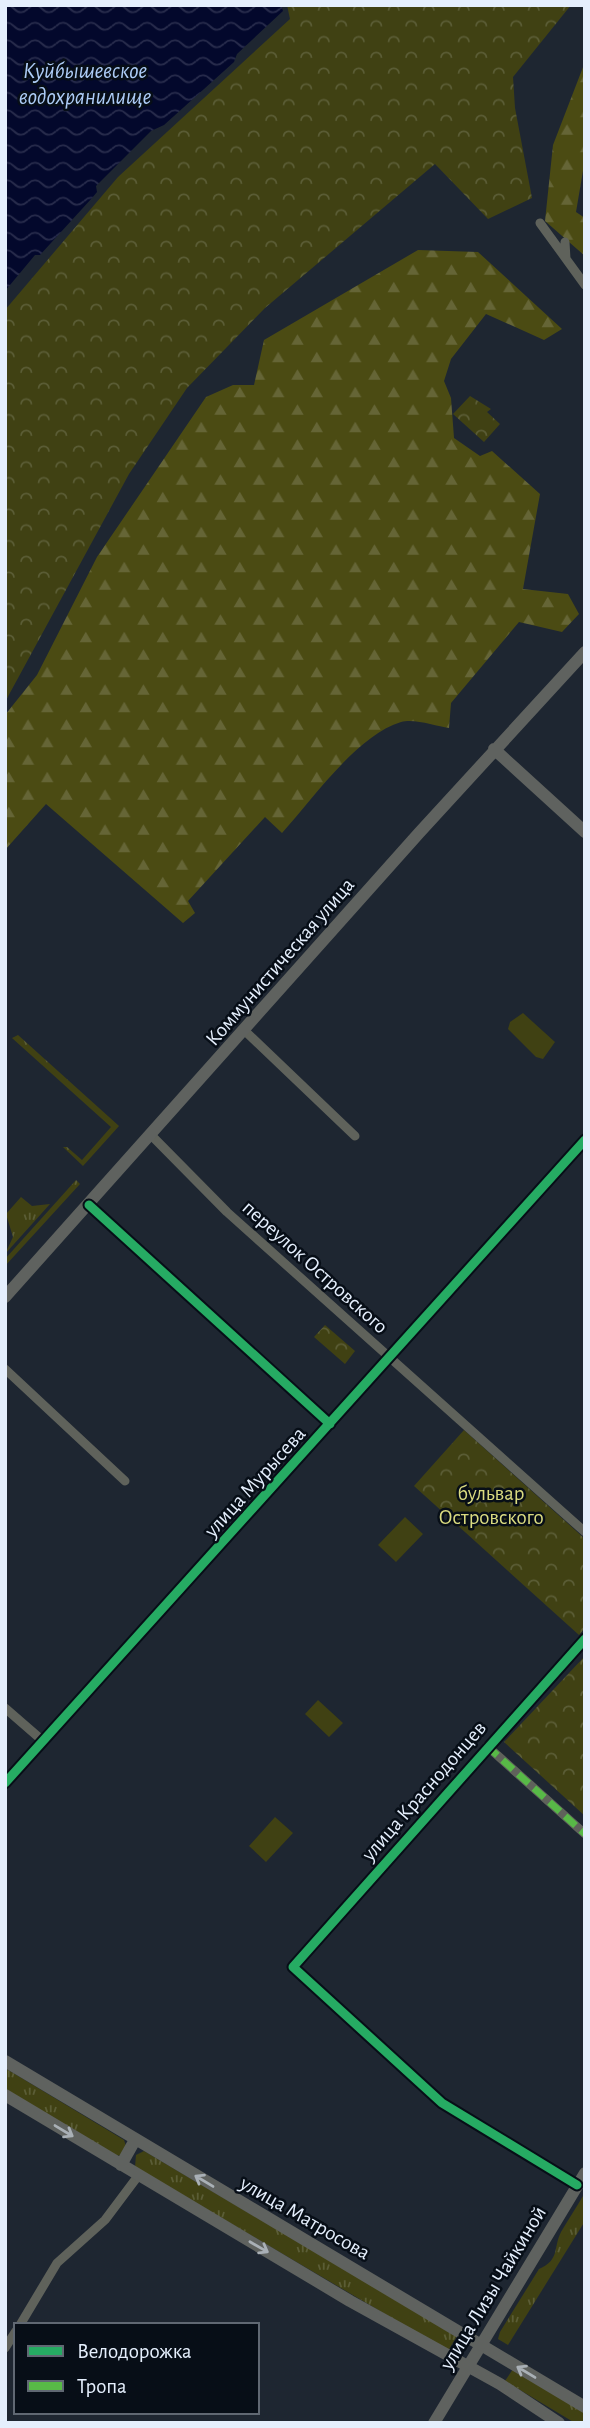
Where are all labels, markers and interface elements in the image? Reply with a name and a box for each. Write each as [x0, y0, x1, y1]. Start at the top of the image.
water label: Куйбышевское водохранилище [19, 60, 151, 109]
street label: Коммунистическая улица [202, 874, 359, 1050]
street label: переулок Островского [238, 1197, 392, 1337]
street label: улица Мурысева [200, 1423, 310, 1542]
park label: бульвар Островского [438, 1483, 544, 1528]
street label: улица Краснодонцев [357, 1717, 490, 1866]
one-way arrow [53, 2124, 73, 2138]
street label: улица Матросова [236, 2172, 374, 2264]
one-way arrow [195, 2174, 215, 2188]
street label: улица Лизы Чайкиной [435, 2203, 550, 2374]
one-way arrow [249, 2240, 269, 2254]
legend [14, 2323, 259, 2414]
text: Велодорожка [77, 2341, 192, 2362]
one-way arrow [517, 2365, 537, 2379]
text: Тропа [77, 2376, 127, 2397]

